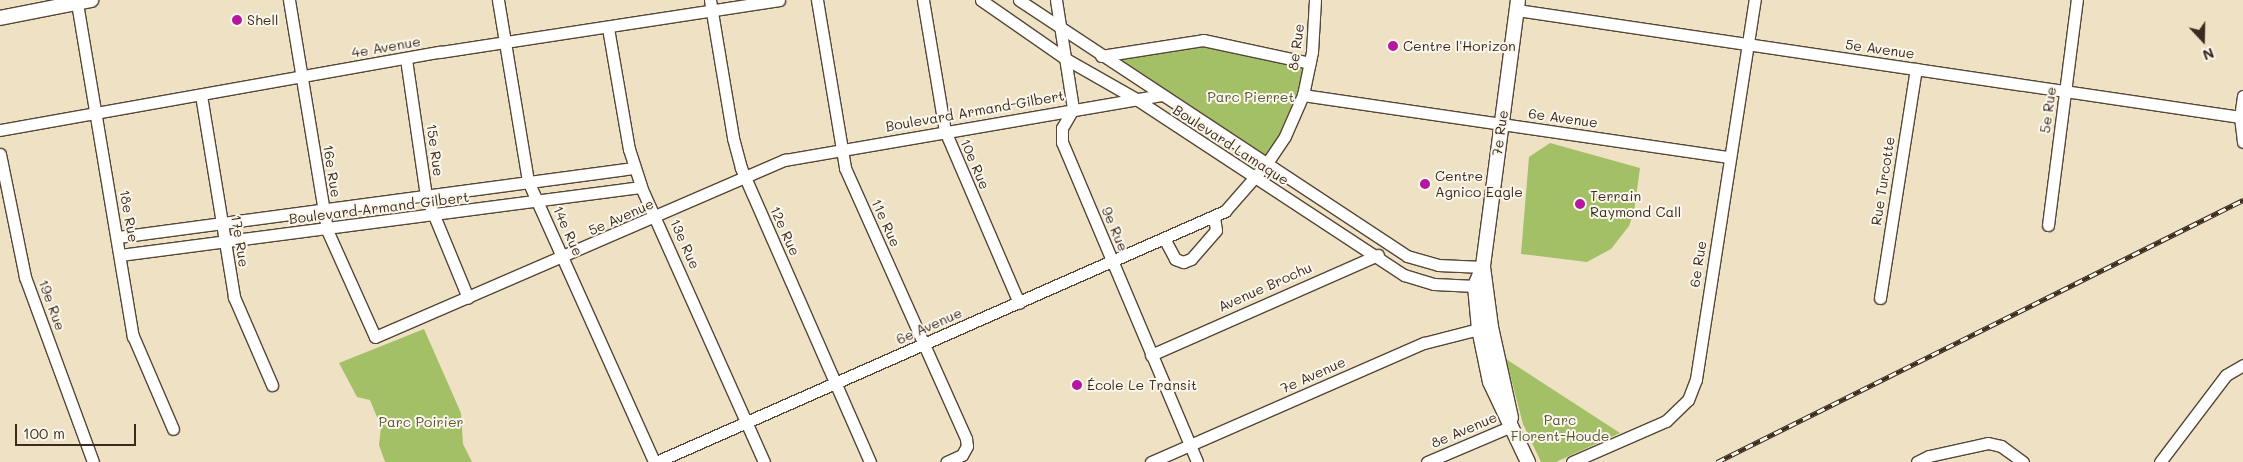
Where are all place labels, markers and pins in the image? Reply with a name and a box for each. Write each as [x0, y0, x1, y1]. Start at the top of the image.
place label: Shell [247, 12, 278, 28]
marker: Shell [231, 14, 243, 26]
place label: Centre l'Horizon [1403, 38, 1516, 54]
marker: Centre l'Horizon [1387, 40, 1399, 52]
place label: Centre Agnico Eagle [1435, 168, 1523, 200]
marker: Centre Agnico Eagle [1419, 178, 1431, 190]
place label: Terrain Raymond Call [1590, 188, 1681, 220]
marker: Terrain Raymond Call [1574, 198, 1586, 210]
place label: École Le Transit [1087, 377, 1197, 393]
marker: École Le Transit [1071, 379, 1083, 391]

